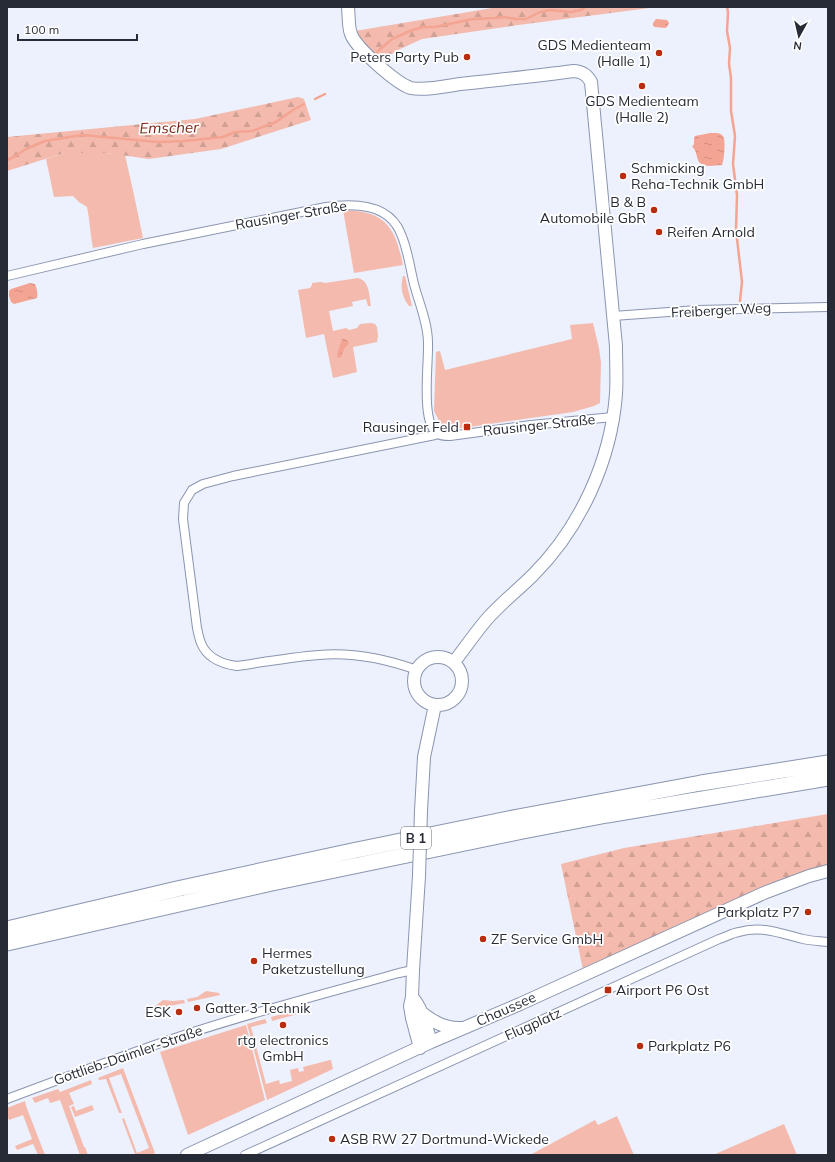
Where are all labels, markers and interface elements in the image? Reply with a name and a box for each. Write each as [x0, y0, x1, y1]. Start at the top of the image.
scale bar [18, 16, 137, 42]
north arrow [779, 16, 819, 56]
text: 100 m [24, 22, 59, 37]
place label: GDS Medienteam (Halle 1) [538, 36, 651, 70]
text: N [793, 38, 803, 53]
place label: Peters Party Pub [350, 48, 459, 66]
marker: GDS Medienteam (Halle 1) [654, 48, 664, 58]
marker: Peters Party Pub [462, 52, 472, 62]
marker: GDS Medienteam (Halle 2) [637, 81, 647, 91]
place label: GDS Medienteam (Halle 2) [585, 92, 699, 126]
water label: Emscher [139, 117, 199, 138]
place label: Schmicking Reha-Technik GmbH [631, 159, 764, 193]
marker: Schmicking Reha-Technik GmbH [618, 171, 628, 181]
place label: B & B Automobile GbR [540, 193, 646, 227]
street label: Rausinger Straße [234, 196, 348, 234]
marker: B & B Automobile GbR [649, 205, 659, 215]
place label: Reifen Arnold [667, 223, 755, 241]
marker: Reifen Arnold [654, 227, 664, 237]
street label: Freiberger Weg [670, 298, 772, 322]
street label: Rausinger Straße [482, 410, 596, 440]
place label: Rausinger Feld [363, 418, 459, 436]
marker: Rausinger Feld [462, 422, 472, 432]
road number: B 1 [401, 827, 431, 849]
place label: Parkplatz P7 [717, 903, 800, 921]
marker: Parkplatz P7 [803, 907, 813, 917]
place label: ZF Service GmbH [491, 930, 603, 948]
marker: ZF Service GmbH [478, 934, 488, 944]
place label: Hermes Paketzustellung [262, 944, 365, 978]
marker: Hermes Paketzustellung [249, 956, 259, 966]
place label: Airport P6 Ost [616, 981, 709, 999]
marker: Airport P6 Ost [603, 985, 613, 995]
street label: Chaussee [473, 988, 539, 1030]
place label: Gatter 3 Technik [205, 999, 311, 1017]
place label: ESK [145, 1003, 172, 1021]
marker: Gatter 3 Technik [192, 1003, 202, 1013]
street label: Flugplatz [502, 1004, 564, 1044]
marker: ESK [174, 1007, 184, 1017]
marker: rtg electronics GmbH [278, 1020, 288, 1030]
street label: Gottlieb-Daimler-Straße [51, 1021, 205, 1089]
place label: rtg electronics GmbH [237, 1031, 329, 1065]
place label: Parkplatz P6 [648, 1037, 731, 1055]
marker: Parkplatz P6 [635, 1041, 645, 1051]
place label: ASB RW 27 Dortmund-Wickede [340, 1130, 549, 1148]
marker: ASB RW 27 Dortmund-Wickede [327, 1134, 337, 1144]

